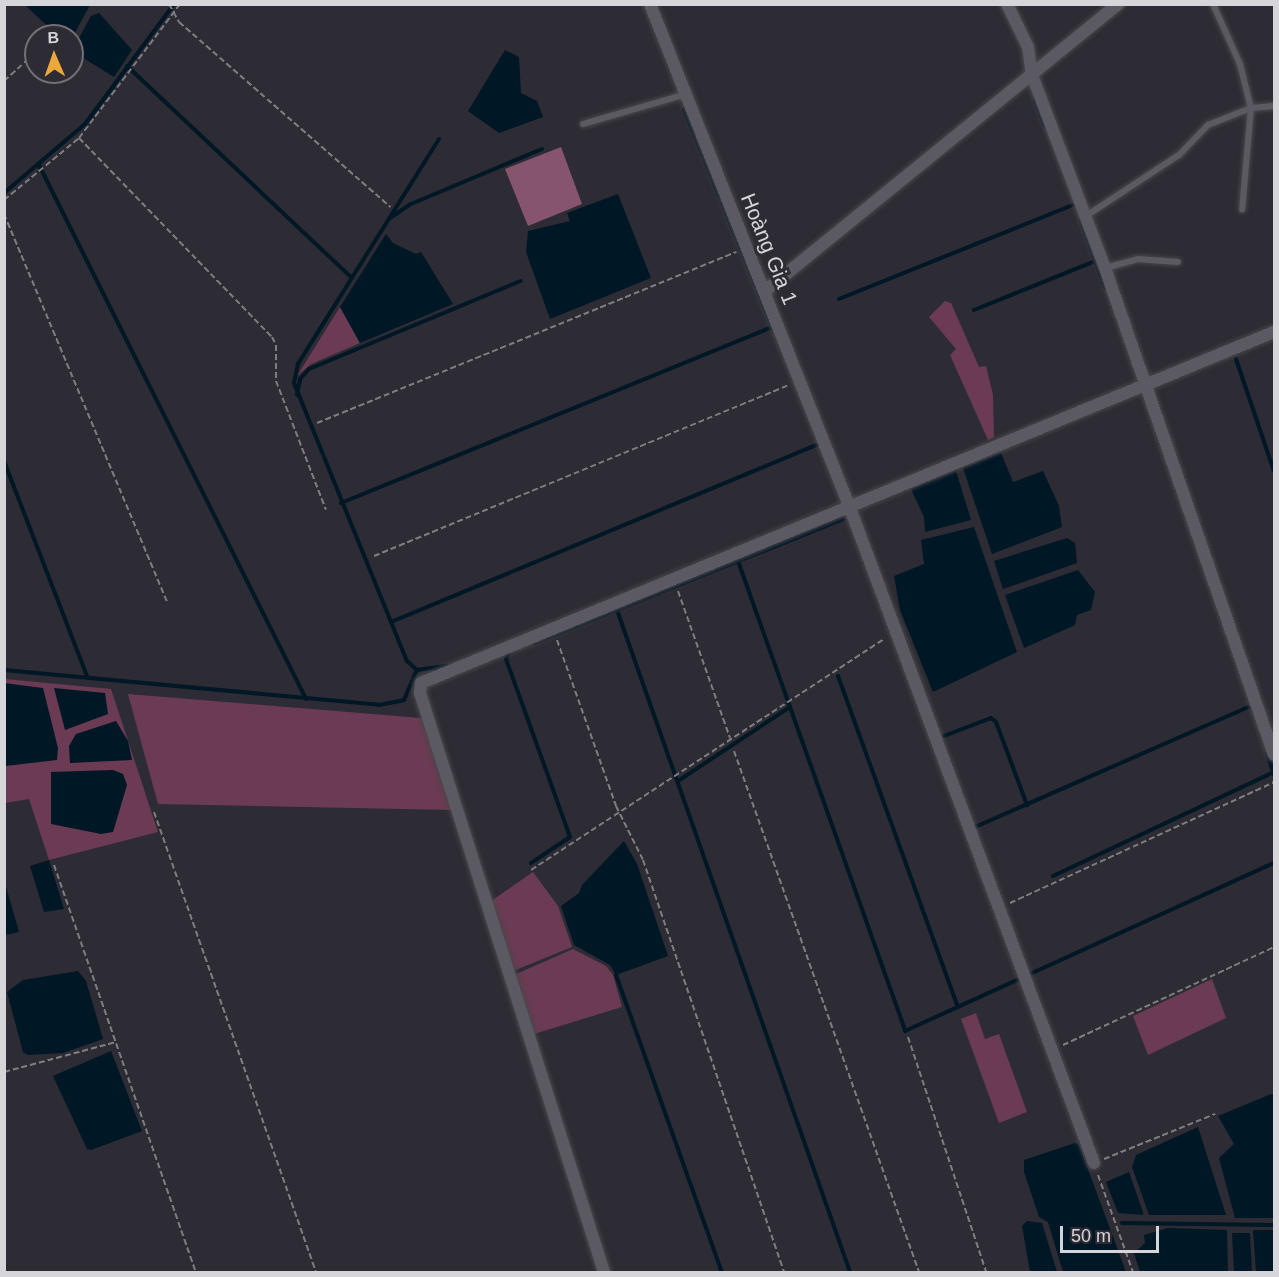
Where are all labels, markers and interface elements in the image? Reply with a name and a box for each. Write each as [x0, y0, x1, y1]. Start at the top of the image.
north arrow [24, 24, 84, 84]
text: B [47, 29, 59, 46]
street label: Hoàng Gia 1 [735, 190, 803, 308]
scale bar [1063, 1214, 1162, 1252]
text: 50 m [1071, 1226, 1111, 1246]

